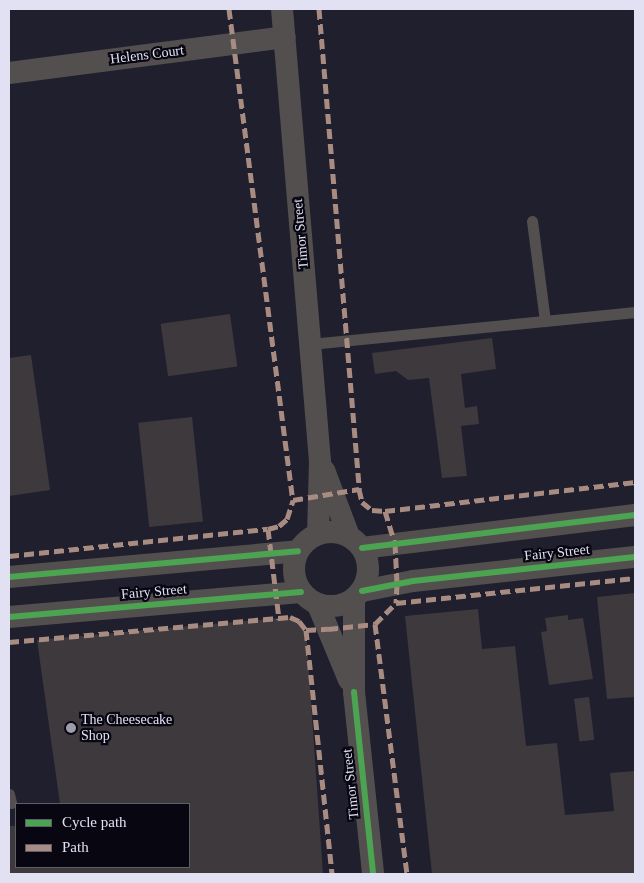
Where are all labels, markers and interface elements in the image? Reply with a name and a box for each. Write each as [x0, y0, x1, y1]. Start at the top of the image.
street label: Helens Court [109, 42, 185, 68]
street label: Timor Street [290, 198, 312, 270]
street label: Fairy Street [523, 541, 591, 565]
street label: Fairy Street [121, 581, 187, 603]
place label: The Cheesecake Shop [81, 712, 172, 744]
marker: The Cheesecake Shop [65, 722, 77, 734]
street label: Timor Street [339, 748, 363, 820]
legend [15, 803, 190, 868]
text: Cycle path [62, 814, 127, 830]
text: Path [62, 839, 89, 855]

